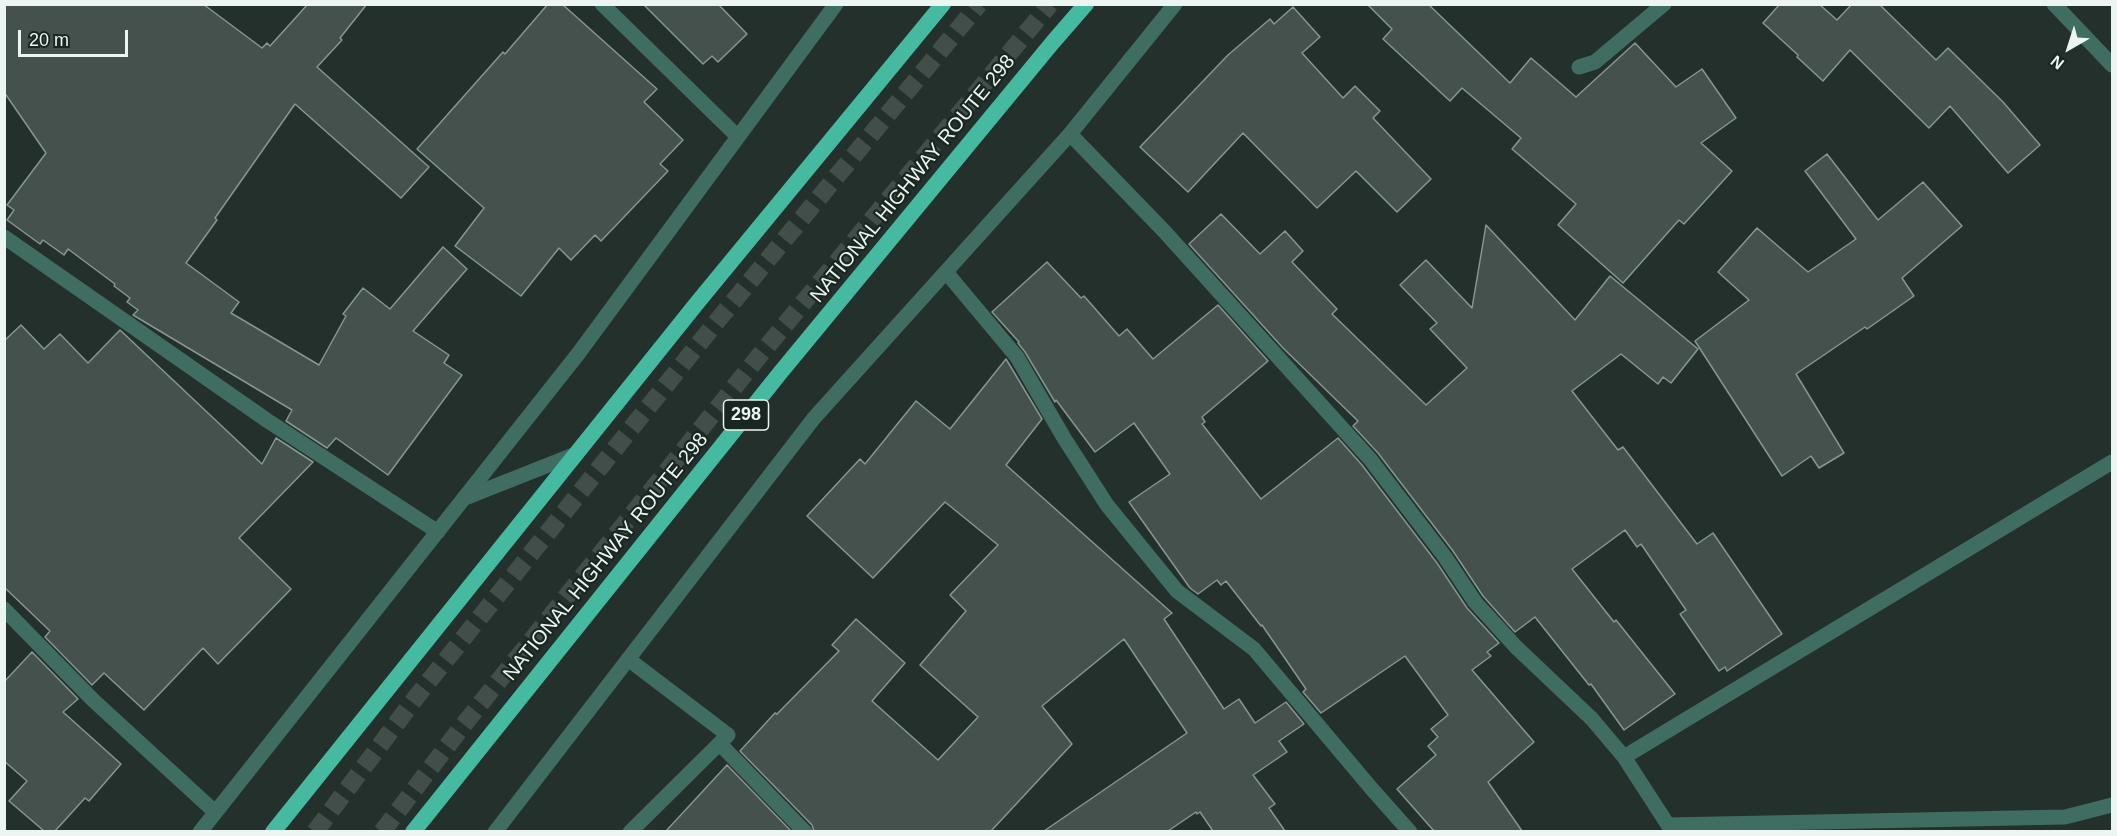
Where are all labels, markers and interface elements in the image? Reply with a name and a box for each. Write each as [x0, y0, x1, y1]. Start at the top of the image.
scale bar [21, 18, 130, 56]
north arrow [2039, 18, 2099, 78]
text: 20 m [29, 30, 69, 50]
street label: NATIONAL HIGHWAY ROUTE 298 [806, 50, 1020, 308]
text: N [2048, 52, 2067, 73]
road number: 298 [724, 400, 768, 430]
street label: NATIONAL HIGHWAY ROUTE 298 [499, 428, 713, 686]

